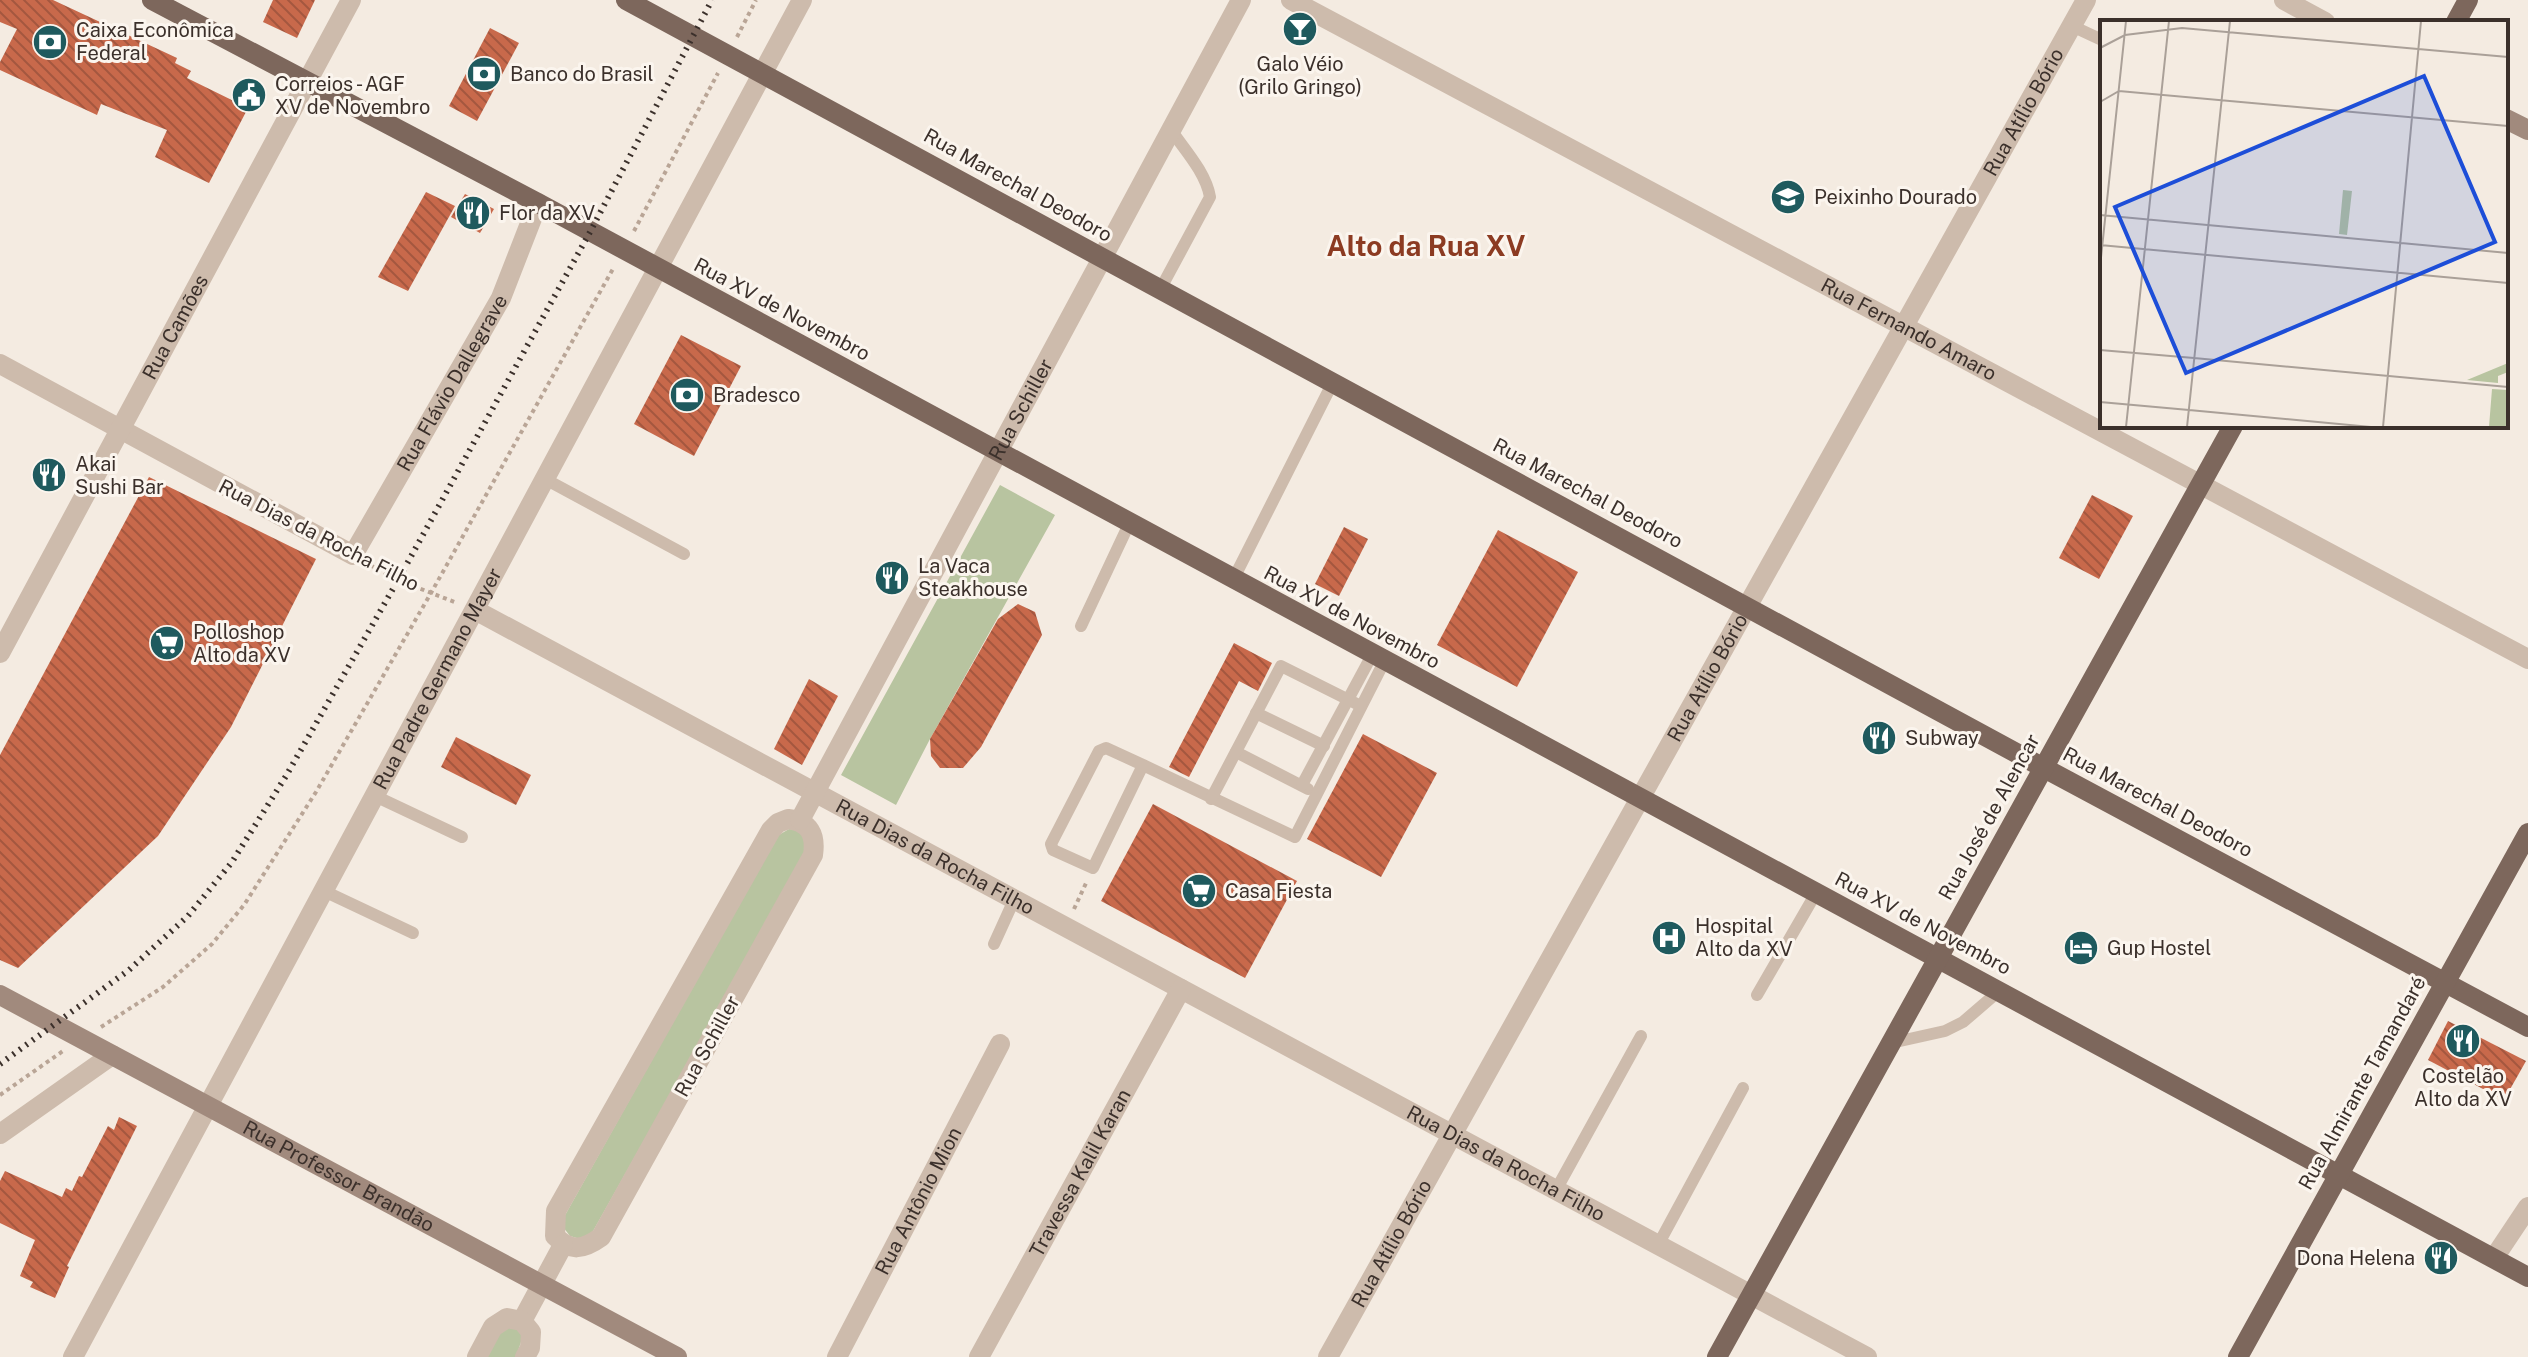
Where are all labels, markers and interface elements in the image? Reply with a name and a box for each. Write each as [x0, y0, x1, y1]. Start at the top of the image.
bar icon: Galo Véio (Grilo Gringo) [1281, 10, 1319, 48]
place label: Caixa Econômica Federal [76, 18, 234, 65]
inset map [2100, 20, 2508, 428]
bank icon: Caixa Econômica Federal [31, 23, 69, 61]
street label: Rua Atílio Bório [1978, 44, 2069, 180]
place label: Galo Véio (Grilo Gringo) [1238, 52, 1362, 99]
bank icon: Banco do Brasil [465, 55, 503, 93]
place label: Banco do Brasil [510, 62, 654, 86]
place label: Correios - AGF XV de Novembro [275, 72, 430, 119]
public building icon: Correios - AGF XV de Novembro [230, 76, 268, 114]
street label: Rua Marechal Deodoro [920, 123, 1116, 247]
school or university icon: Peixinho Dourado [1769, 178, 1807, 216]
place label: Peixinho Dourado [1814, 185, 1977, 209]
restaurant icon: Flor da XV [454, 194, 492, 232]
place label: Flor da XV [499, 201, 595, 225]
district label: Alto da Rua XV [1327, 229, 1526, 262]
street label: Rua XV de Novembro [690, 252, 874, 366]
street label: Rua Camões [137, 270, 213, 384]
street label: Rua Fernando Amaro [1817, 273, 2001, 386]
street label: Rua Flávio Dallegrave [392, 290, 512, 476]
street label: Rua Schiller [984, 354, 1058, 465]
bank icon: Bradesco [668, 376, 706, 414]
place label: Bradesco [713, 383, 800, 407]
street label: Rua Marechal Deodoro [1489, 433, 1687, 553]
place label: Akai Sushi Bar [75, 452, 164, 499]
restaurant icon: Akai Sushi Bar [30, 456, 68, 494]
street label: Rua Dias da Rocha Filho [215, 474, 423, 596]
place label: La Vaca Steakhouse [918, 554, 1028, 601]
restaurant icon: La Vaca Steakhouse [873, 559, 911, 597]
street label: Rua XV de Novembro [1260, 560, 1444, 674]
street label: Rua Padre Germano Mayer [368, 564, 507, 794]
street label: Rua Atílio Bório [1662, 610, 1753, 746]
place label: Polloshop Alto da XV [193, 620, 291, 667]
supermarket icon: Polloshop Alto da XV [148, 624, 186, 662]
restaurant icon: Subway [1860, 719, 1898, 757]
place label: Subway [1905, 726, 1979, 750]
street label: Rua José de Alencar [1933, 730, 2045, 904]
street label: Rua Marechal Deodoro [2059, 742, 2257, 862]
street label: Rua Dias da Rocha Filho [832, 794, 1038, 920]
street label: Rua XV de Novembro [1831, 866, 2015, 980]
supermarket icon: Casa Fiesta [1180, 872, 1218, 910]
place label: Casa Fiesta [1225, 879, 1332, 903]
place label: Hospital Alto da XV [1695, 914, 1793, 961]
hospital icon: Hospital Alto da XV [1650, 919, 1688, 957]
hotel icon: Gup Hostel [2062, 929, 2100, 967]
place label: Gup Hostel [2107, 936, 2211, 960]
street label: Rua Almirante Tamandaré [2293, 972, 2431, 1194]
street label: Rua Schiller [669, 991, 745, 1101]
restaurant icon: Costelão Alto da XV [2444, 1022, 2482, 1060]
place label: Costelão Alto da XV [2414, 1064, 2512, 1111]
street label: Travessa Kalil Karan [1024, 1085, 1136, 1261]
street label: Rua Dias da Rocha Filho [1403, 1100, 1609, 1226]
street label: Rua Professor Brandão [239, 1115, 438, 1237]
street label: Rua Antônio Mion [870, 1123, 967, 1279]
street label: Rua Atílio Bório [1346, 1175, 1437, 1312]
restaurant icon: Dona Helena [2422, 1239, 2460, 1277]
place label: Dona Helena [2296, 1246, 2415, 1270]

